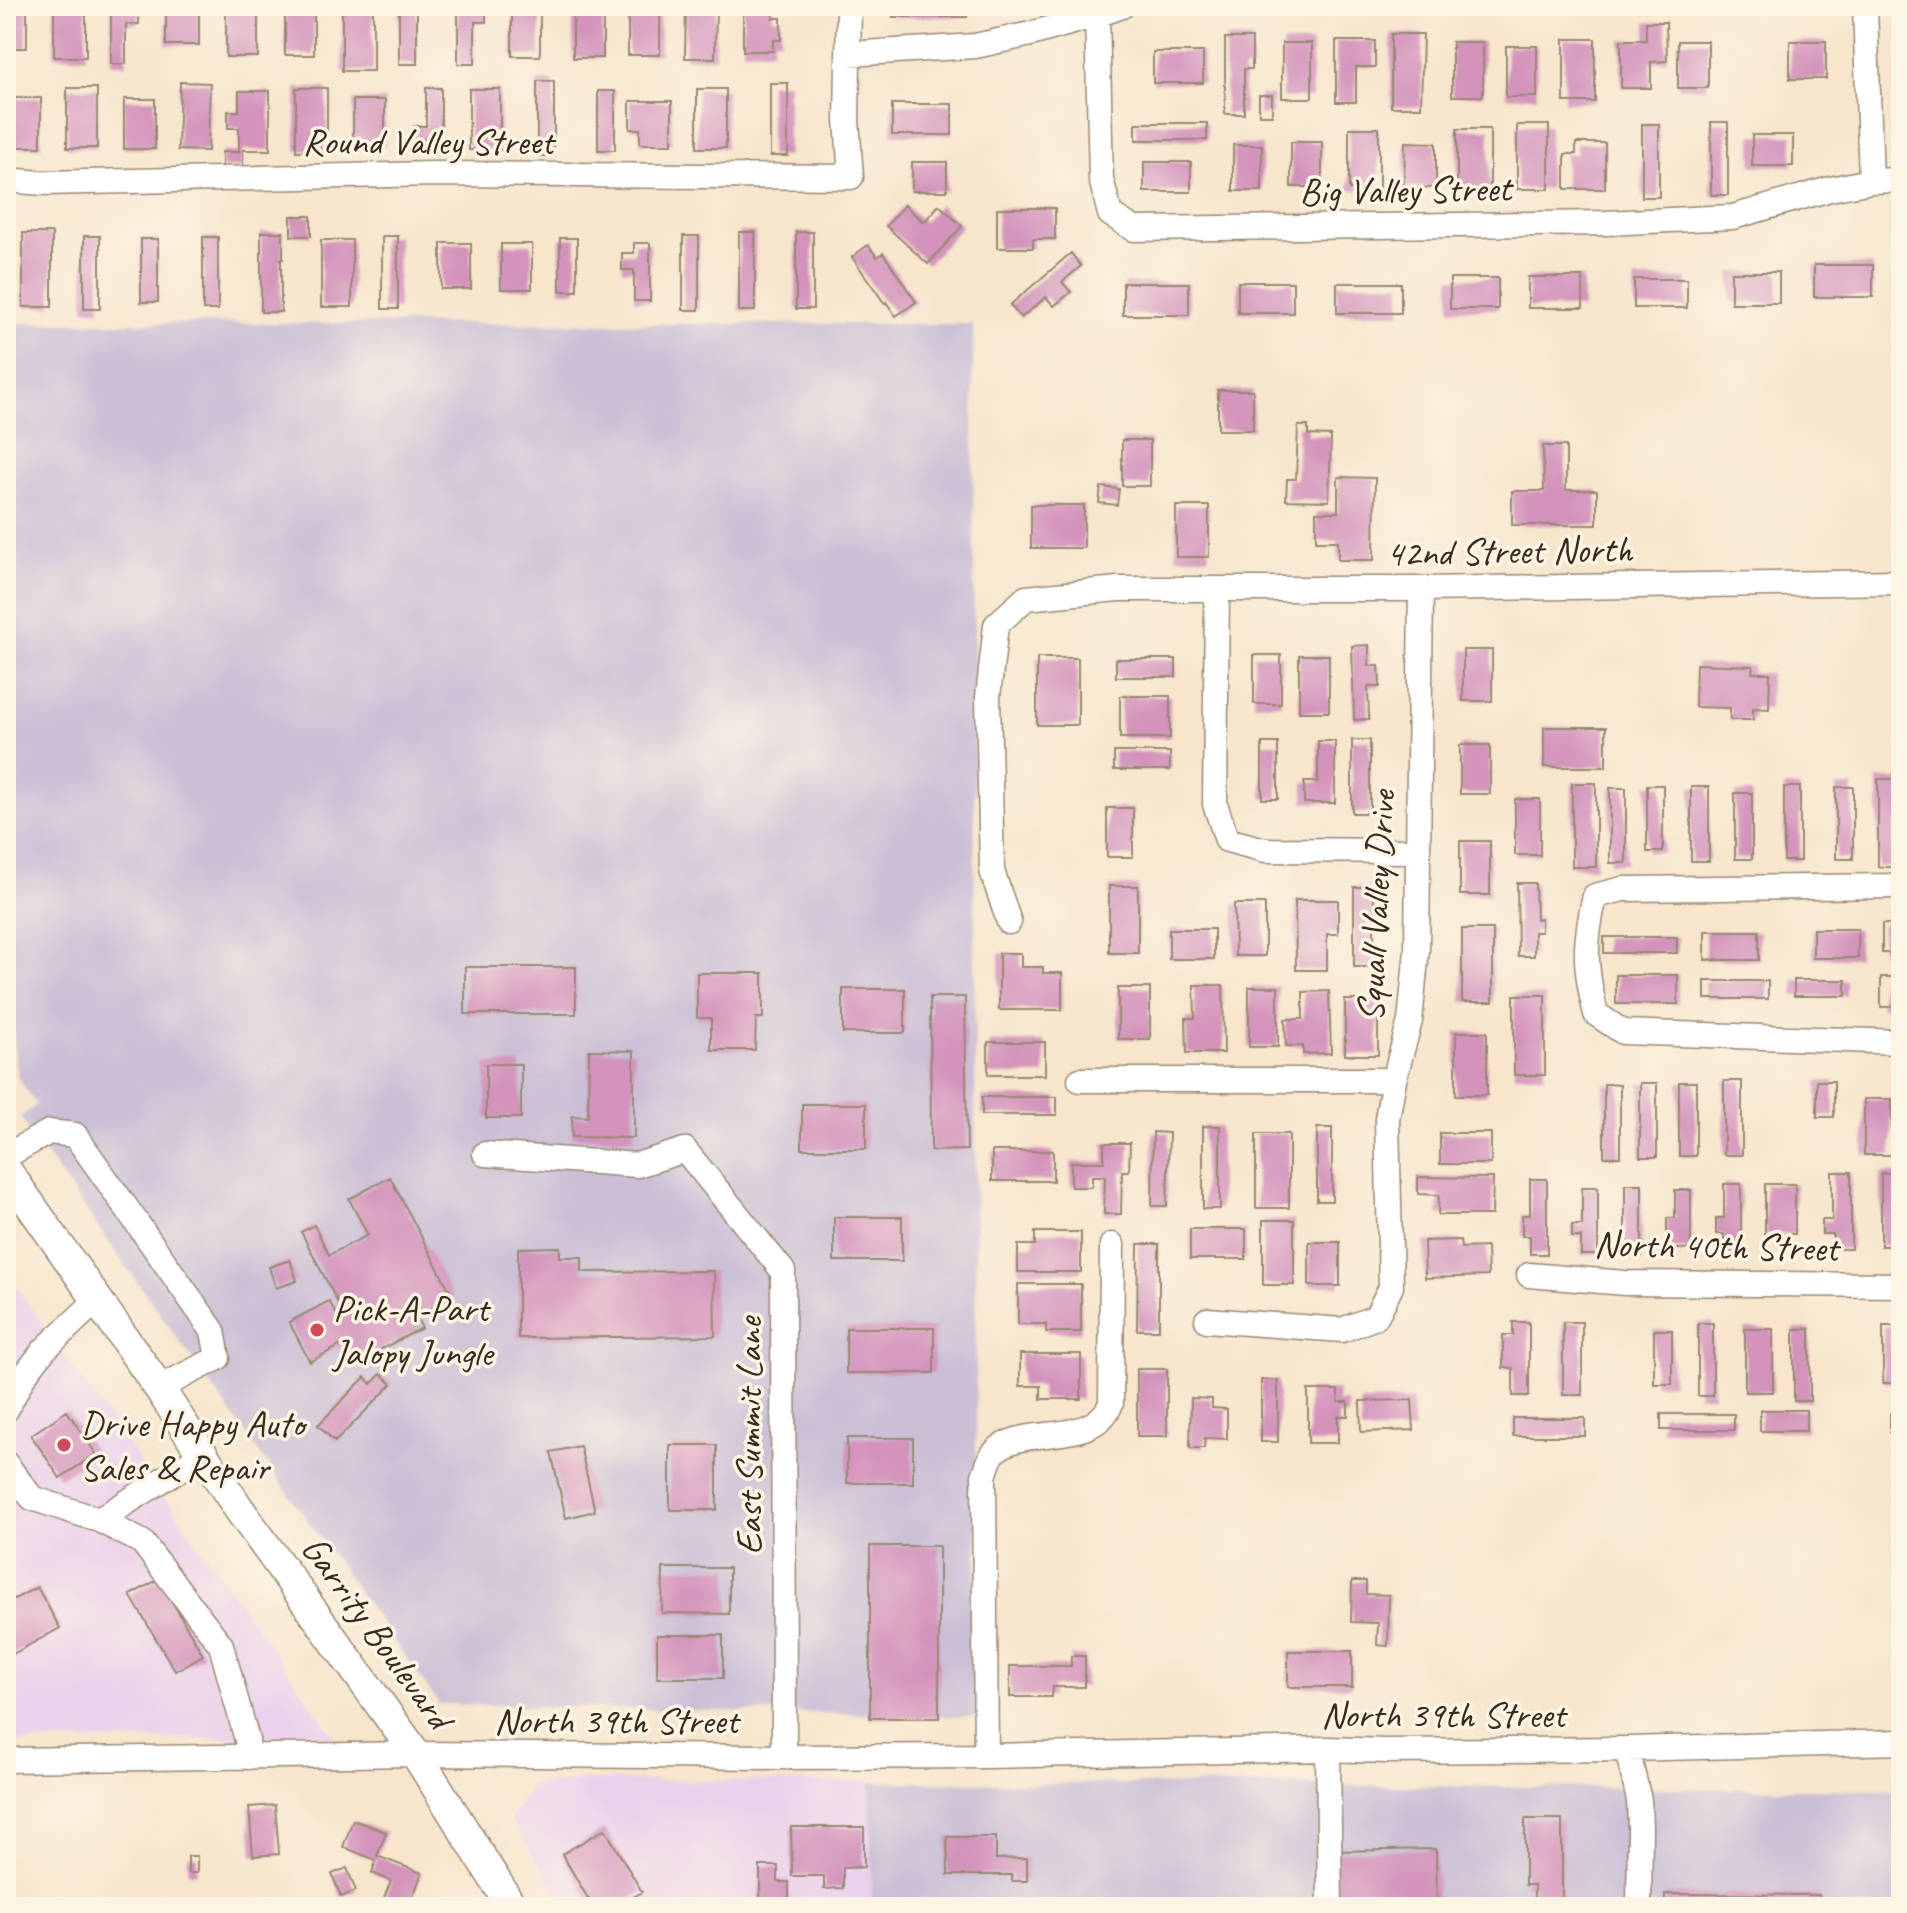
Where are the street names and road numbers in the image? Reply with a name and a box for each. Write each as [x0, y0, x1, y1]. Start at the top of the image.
street label: Round Valley Street [303, 118, 557, 165]
street label: Big Valley Street [1299, 165, 1515, 215]
street label: 42nd Street North [1385, 525, 1634, 577]
street label: Squall Valley Drive [1346, 787, 1406, 1023]
street label: North 40th Street [1594, 1220, 1842, 1272]
street label: East Summit Lane [725, 1315, 772, 1555]
street label: Garrity Boulevard [291, 1526, 466, 1743]
street label: North 39th Street [1321, 1691, 1568, 1738]
street label: North 39th Street [494, 1697, 741, 1744]

